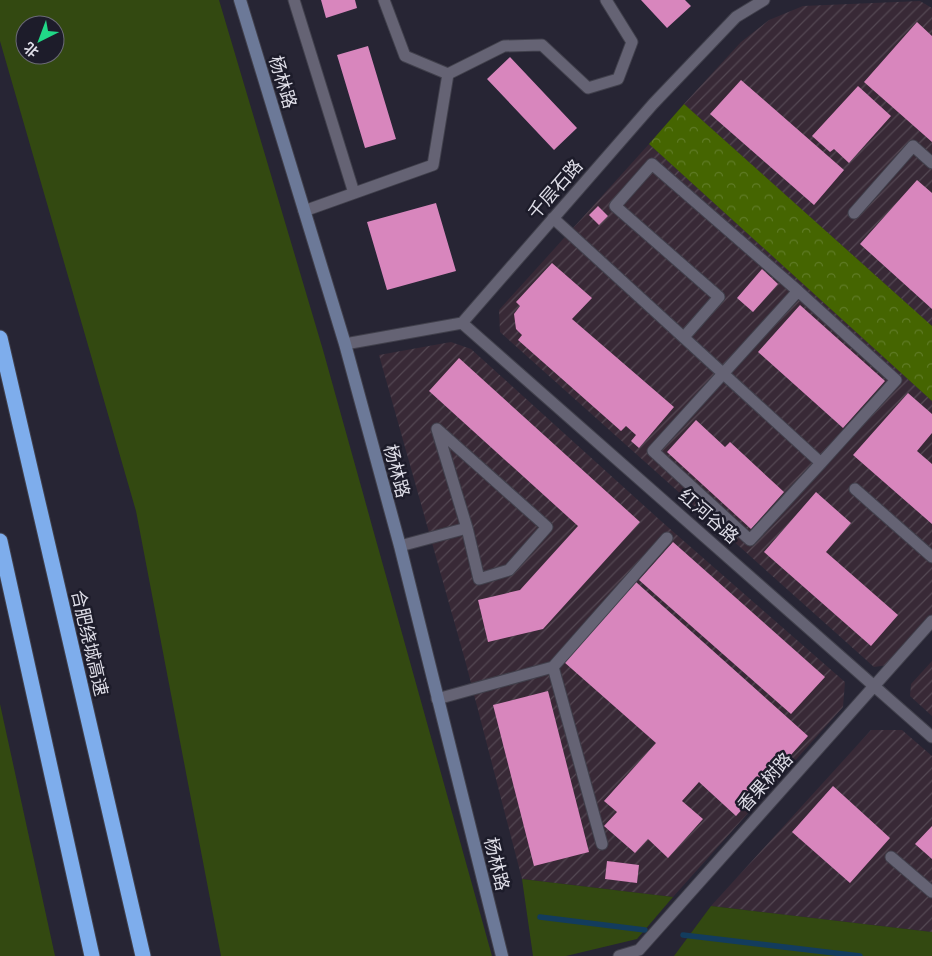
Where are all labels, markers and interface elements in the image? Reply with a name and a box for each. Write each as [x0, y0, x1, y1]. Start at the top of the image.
north arrow [15, 15, 65, 65]
text: 北 [19, 38, 43, 62]
street label: 杨林路 [263, 53, 303, 111]
street label: 千层石路 [522, 154, 588, 224]
street label: 杨林路 [378, 442, 416, 500]
street label: 红河谷路 [674, 483, 744, 549]
street label: 合肥绕城高速 [66, 588, 114, 698]
street label: 香果树路 [732, 747, 798, 817]
street label: 杨林路 [478, 835, 516, 893]

